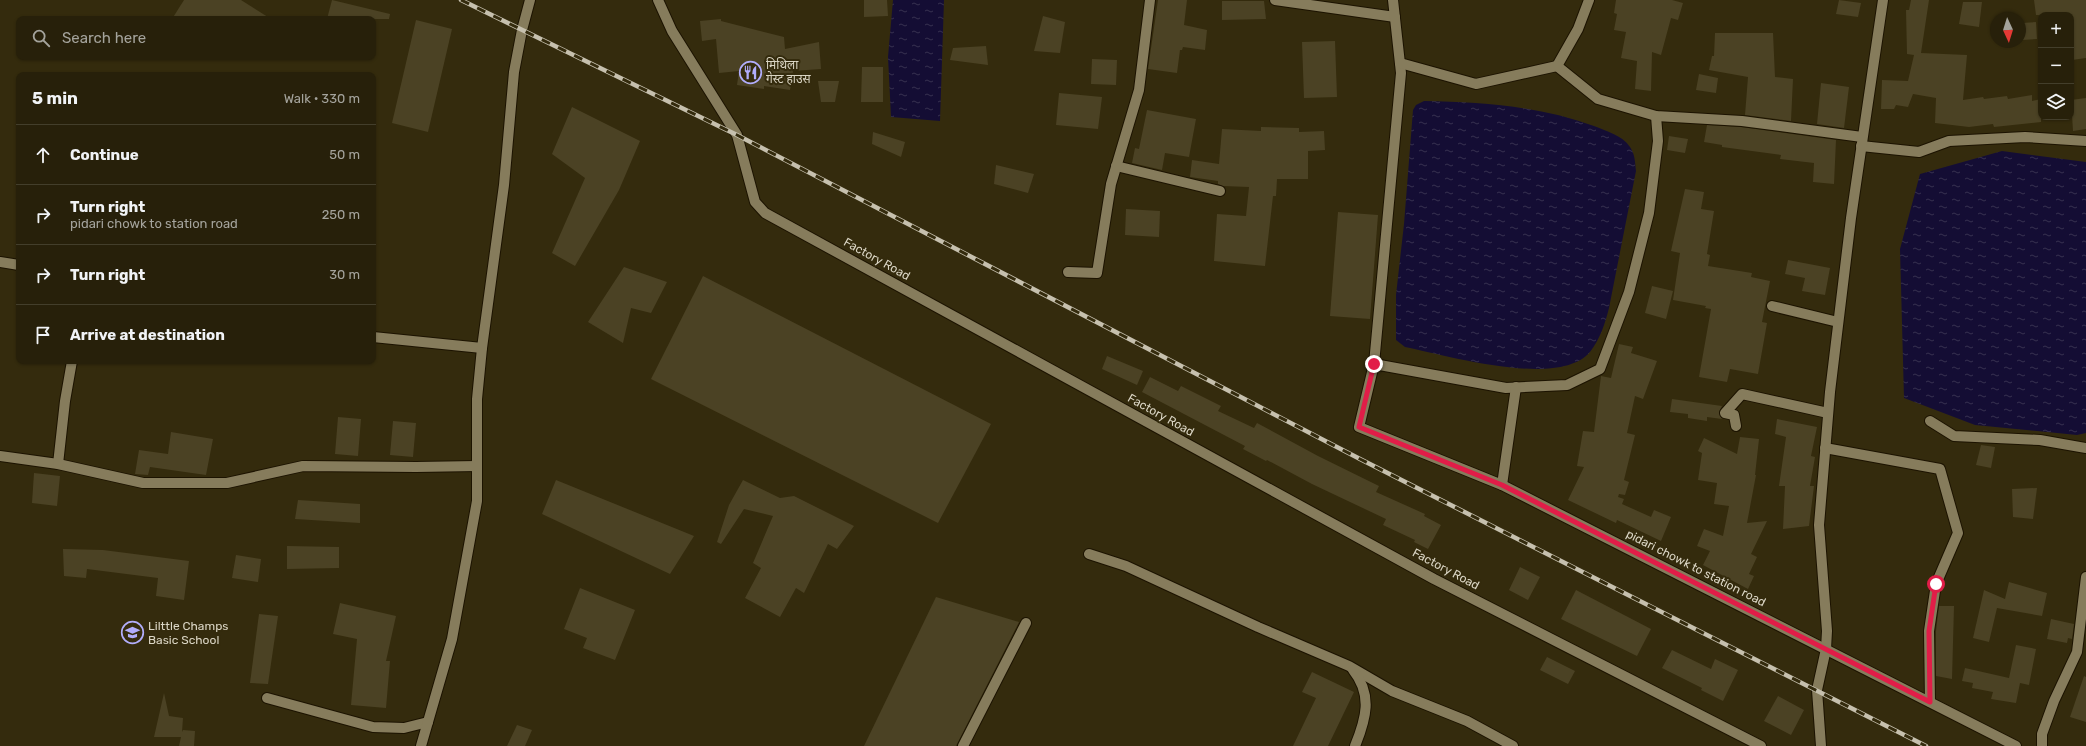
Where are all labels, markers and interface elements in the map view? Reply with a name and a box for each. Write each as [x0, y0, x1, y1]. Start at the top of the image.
north arrow [1990, 12, 2026, 48]
map controls [2038, 12, 2074, 120]
button: + [2038, 12, 2074, 48]
search box [16, 16, 376, 60]
icon: search [30, 27, 52, 49]
text: Search here [62, 29, 146, 47]
button: − [2038, 48, 2074, 84]
place label: मिथिला गेस्ट हाउस [766, 57, 811, 86]
restaurant icon: मिथिला गेस्ट हाउस [737, 59, 763, 85]
button: layers [2038, 84, 2074, 120]
text: 5 min [32, 88, 78, 108]
text: Walk · 330 m [284, 91, 360, 106]
icon: ahead [32, 144, 54, 166]
text: Continue [70, 146, 139, 164]
text: 50 m [329, 147, 360, 162]
text: Turn right [70, 198, 145, 216]
icon: right [32, 204, 54, 226]
text: 250 m [322, 207, 360, 222]
text: pidari chowk to station road [70, 216, 238, 231]
street label: Factory Road [841, 235, 913, 283]
icon: right [32, 264, 54, 286]
text: Turn right [70, 266, 145, 284]
text: 30 m [329, 267, 360, 282]
icon: arrive [32, 324, 54, 346]
text: Arrive at destination [70, 326, 225, 344]
route end [1365, 355, 1383, 373]
street label: Factory Road [1125, 391, 1197, 439]
street label: pidari chowk to station road [1624, 527, 1768, 609]
street label: Factory Road [1410, 546, 1482, 592]
route start [1927, 575, 1945, 593]
place label: Lilttle Champs Basic School [148, 619, 228, 647]
school or university icon: Lilttle Champs Basic School [119, 620, 145, 646]

